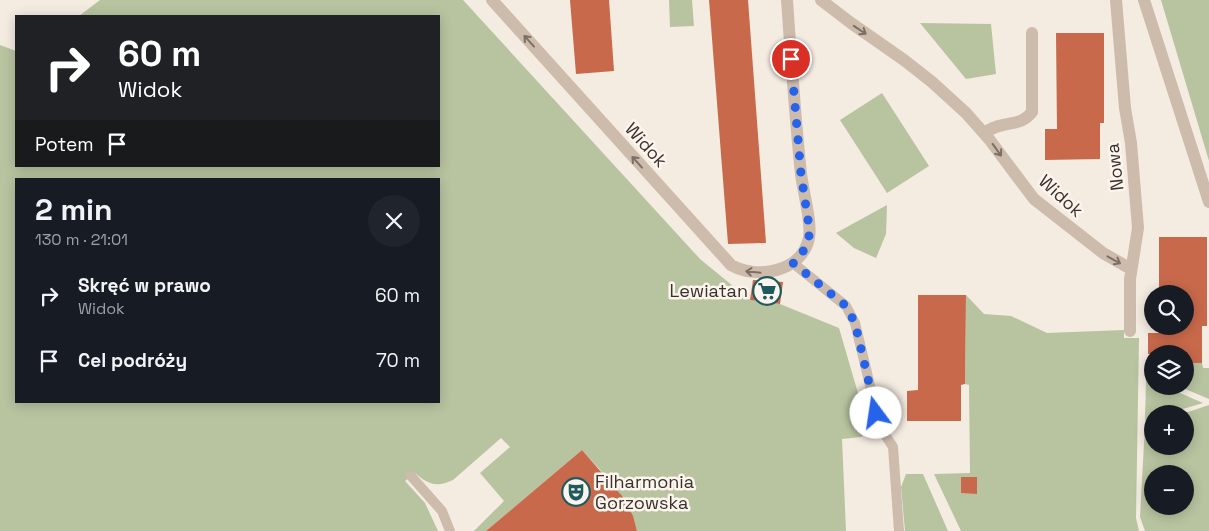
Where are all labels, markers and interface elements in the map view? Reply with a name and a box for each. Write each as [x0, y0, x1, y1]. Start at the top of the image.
one-way arrow [853, 25, 867, 35]
text: 60 m [118, 32, 201, 76]
icon: right [35, 35, 100, 100]
one-way arrow [523, 35, 535, 48]
pin [770, 38, 812, 80]
icon: arrive [777, 45, 805, 73]
text: Widok [118, 75, 182, 103]
street label: Widok [620, 117, 673, 172]
icon: arrive [103, 130, 131, 158]
text: Potem [35, 132, 93, 157]
street label: Nowa [1101, 142, 1128, 192]
one-way arrow [992, 143, 1002, 157]
one-way arrow [632, 155, 643, 168]
street label: Widok [1034, 169, 1089, 222]
text: 2 min [35, 190, 113, 229]
button: close [368, 195, 420, 247]
text: 130 m · 21:01 [35, 229, 128, 250]
one-way arrow [1107, 255, 1122, 265]
one-way arrow [745, 267, 761, 277]
text: Skręć w prawo [78, 273, 211, 298]
supermarket icon: Lewiatan [752, 276, 782, 306]
place label: Lewiatan [670, 279, 748, 302]
icon: right [35, 282, 63, 310]
text: 60 m [375, 283, 420, 308]
map controls [1144, 285, 1194, 515]
button: search [1144, 285, 1194, 335]
text: Widok [78, 298, 125, 319]
button: layers [1144, 345, 1194, 395]
icon: arrive [35, 347, 63, 375]
text: Cel podróży [78, 348, 187, 373]
text: 70 m [376, 348, 420, 373]
position arrow [849, 386, 901, 438]
button: + [1144, 405, 1194, 455]
button: − [1144, 465, 1194, 515]
place label: Filharmonia Gorzowska [595, 470, 694, 514]
theatre icon: Filharmonia Gorzowska [561, 477, 591, 507]

